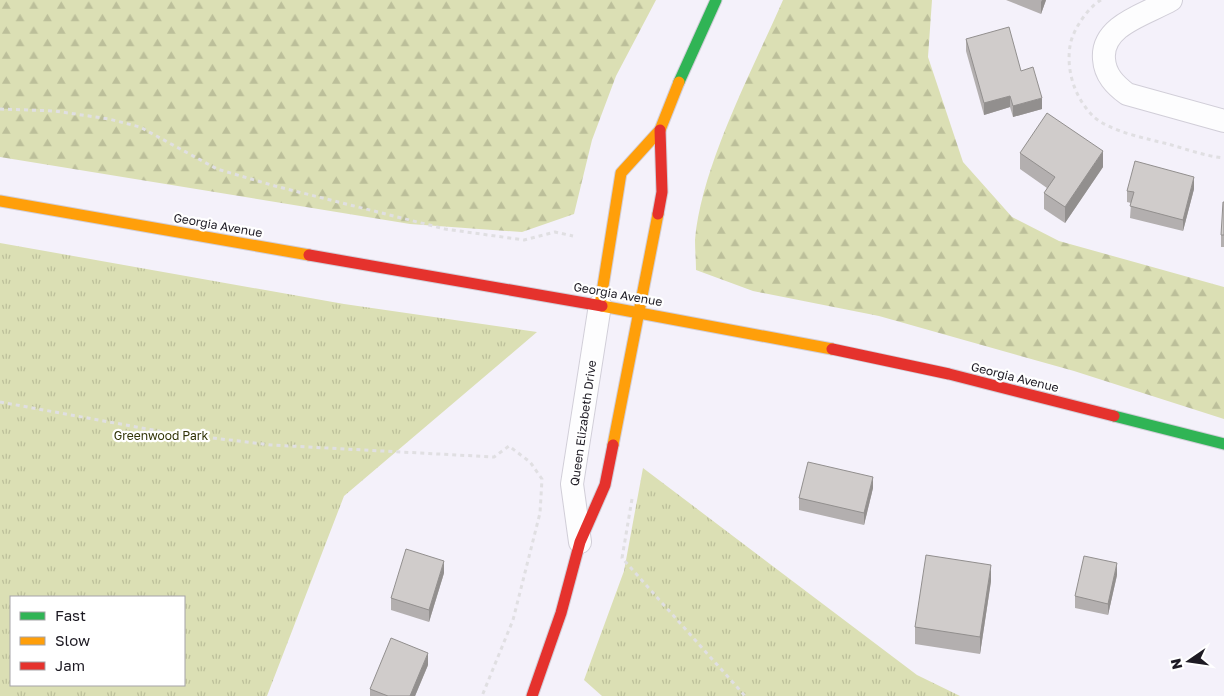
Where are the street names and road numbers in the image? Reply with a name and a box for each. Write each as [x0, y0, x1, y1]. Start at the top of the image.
street label: Georgia Avenue [172, 210, 264, 240]
street label: Georgia Avenue [572, 279, 664, 309]
street label: Queen Elizabeth Drive [567, 359, 599, 487]
street label: Georgia Avenue [970, 359, 1060, 395]

